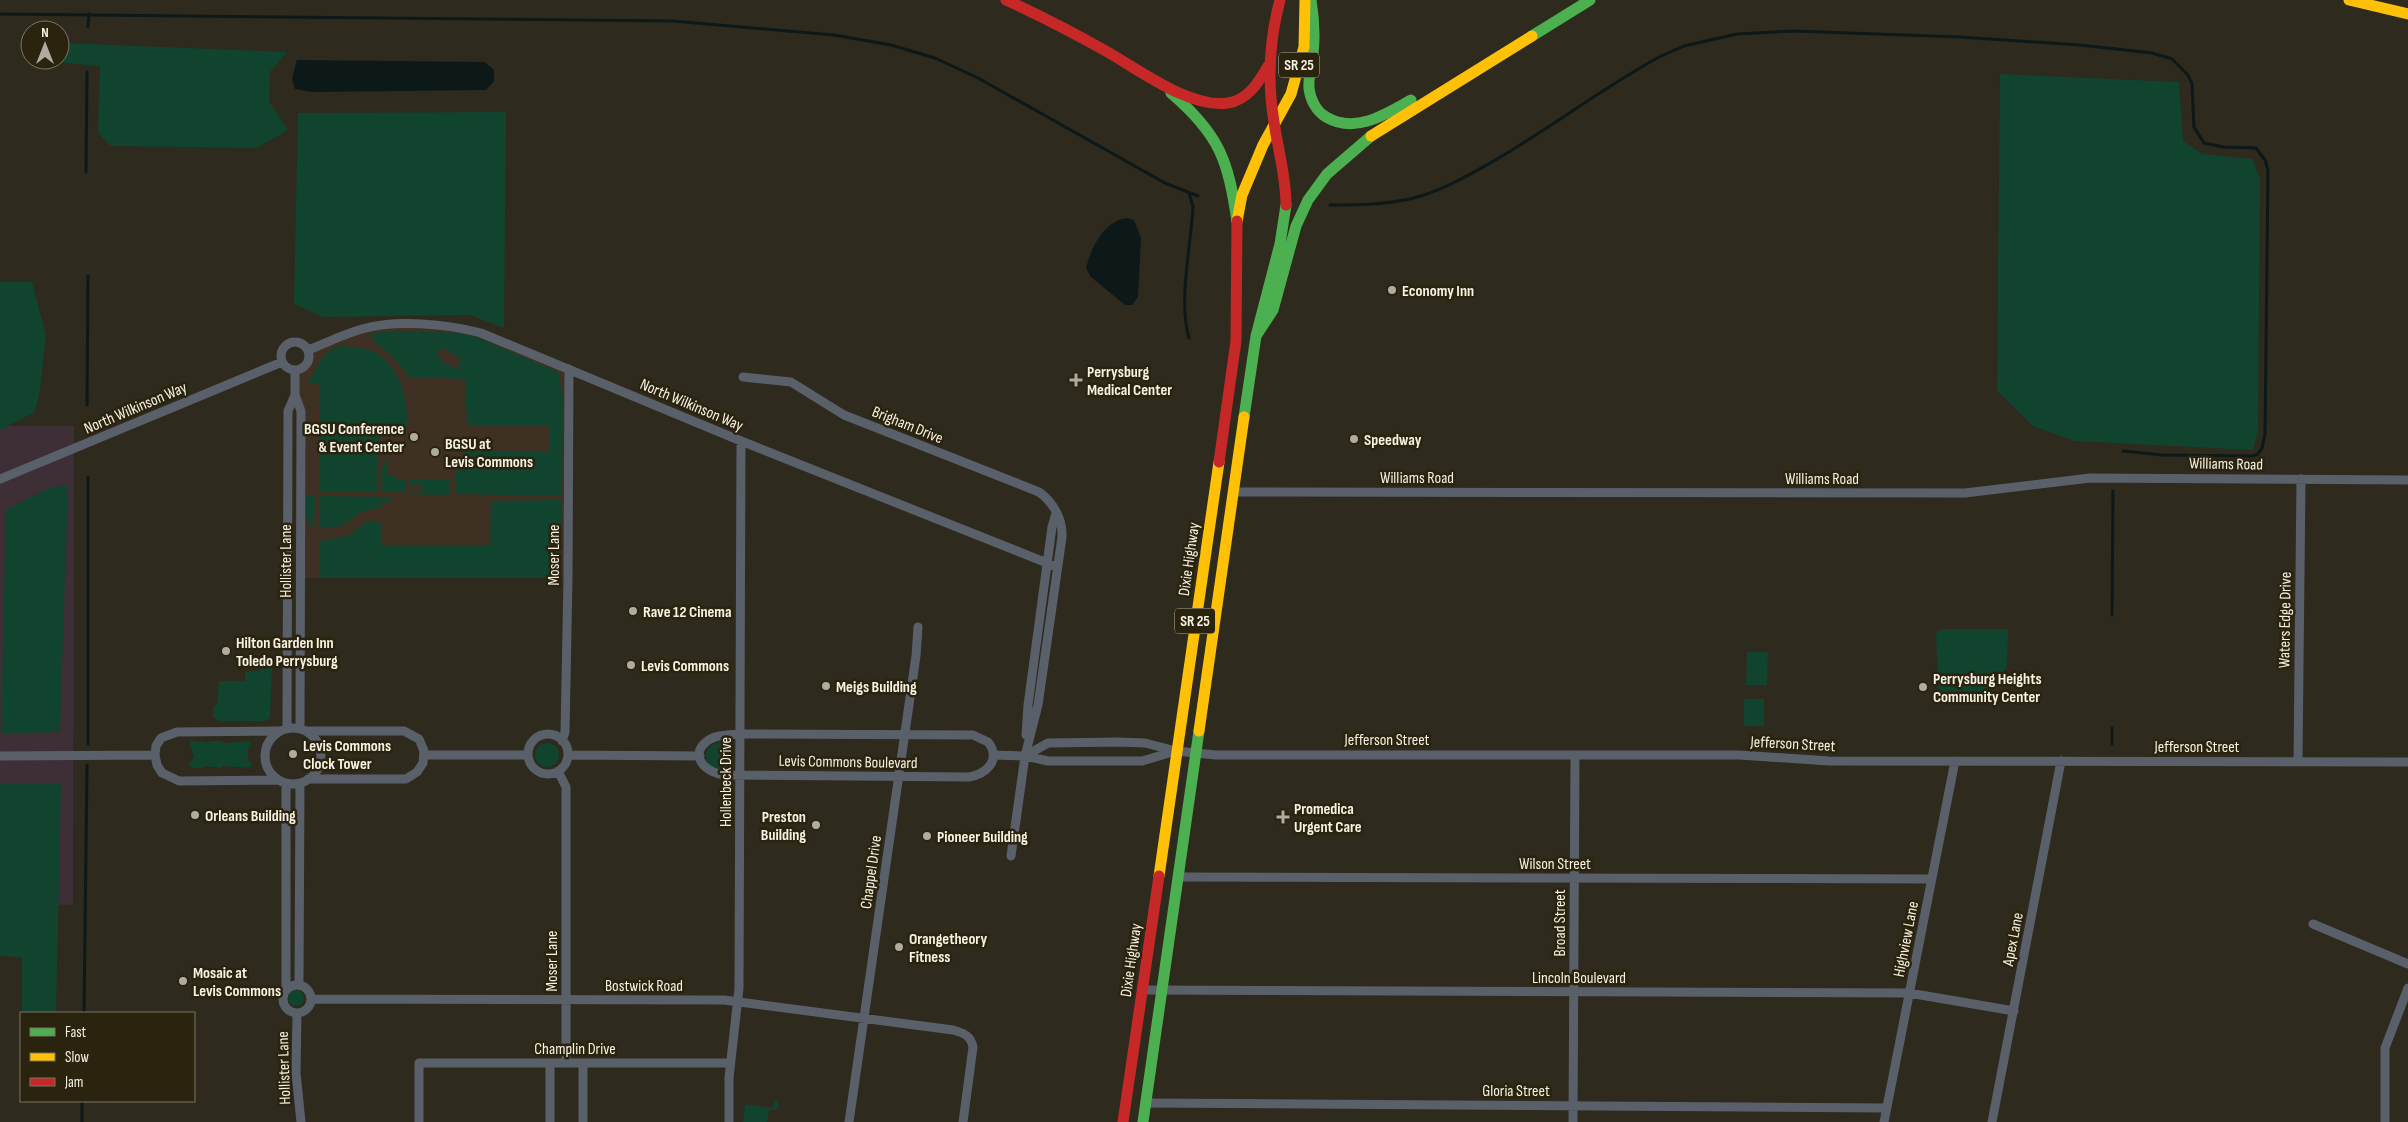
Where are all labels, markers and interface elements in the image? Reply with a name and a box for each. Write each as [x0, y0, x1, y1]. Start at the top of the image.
north arrow [20, 20, 70, 70]
text: N [41, 24, 49, 41]
road number: SR 25 [1279, 52, 1319, 78]
place label: Economy Inn [1402, 282, 1474, 301]
marker: Economy Inn [1386, 284, 1398, 296]
place label: Perrysburg Medical Center [1087, 363, 1172, 400]
marker: Perrysburg Medical Center [1069, 373, 1083, 387]
street label: North Wilkinson Way [637, 375, 746, 436]
street label: North Wilkinson Way [81, 378, 190, 439]
street label: Brigham Drive [869, 403, 946, 448]
place label: BGSU Conference & Event Center [304, 420, 404, 457]
marker: BGSU Conference & Event Center [408, 431, 420, 443]
place label: Speedway [1364, 431, 1422, 450]
marker: Speedway [1348, 433, 1360, 445]
place label: BGSU at Levis Commons [445, 435, 533, 472]
marker: BGSU at Levis Commons [429, 446, 441, 458]
street label: Williams Road [2189, 454, 2263, 475]
street label: Williams Road [1380, 469, 1454, 488]
street label: Williams Road [1785, 470, 1859, 489]
street label: Dixie Highway [1175, 521, 1204, 597]
street label: Hollister Lane [277, 524, 296, 598]
street label: Moser Lane [545, 525, 564, 585]
street label: Waters Edge Drive [2275, 572, 2296, 668]
place label: Rave 12 Cinema [643, 603, 732, 622]
marker: Rave 12 Cinema [627, 605, 639, 617]
road number: SR 25 [1175, 608, 1215, 634]
place label: Hilton Garden Inn Toledo Perrysburg [236, 634, 338, 671]
marker: Hilton Garden Inn Toledo Perrysburg [220, 645, 232, 657]
place label: Levis Commons [641, 657, 729, 676]
marker: Levis Commons [625, 659, 637, 671]
place label: Perrysburg Heights Community Center [1933, 670, 2042, 707]
place label: Meigs Building [836, 678, 917, 697]
marker: Meigs Building [820, 680, 832, 692]
marker: Perrysburg Heights Community Center [1917, 681, 1929, 693]
street label: Jefferson Street [1344, 731, 1430, 750]
street label: Jefferson Street [1749, 733, 1836, 756]
place label: Levis Commons Clock Tower [303, 737, 391, 774]
street label: Hollenbeck Drive [717, 737, 736, 827]
street label: Jefferson Street [2154, 738, 2240, 757]
marker: Levis Commons Clock Tower [287, 748, 299, 760]
street label: Levis Commons Boulevard [778, 752, 918, 773]
place label: Promedica Urgent Care [1294, 800, 1362, 837]
place label: Orleans Building [205, 807, 296, 826]
place label: Preston Building [761, 808, 806, 845]
marker: Orleans Building [189, 809, 201, 821]
marker: Promedica Urgent Care [1276, 810, 1290, 824]
marker: Preston Building [810, 819, 822, 831]
place label: Pioneer Building [937, 828, 1028, 847]
marker: Pioneer Building [921, 830, 933, 842]
street label: Chappel Drive [857, 834, 886, 910]
street label: Wilson Street [1519, 855, 1591, 874]
street label: Broad Street [1551, 889, 1570, 957]
street label: Highview Lane [1890, 900, 1923, 979]
street label: Apex Lane [1999, 911, 2028, 969]
street label: Dixie Highway [1117, 922, 1146, 998]
place label: Orangetheory Fitness [909, 930, 987, 967]
street label: Moser Lane [543, 931, 562, 991]
marker: Orangetheory Fitness [893, 941, 905, 953]
place label: Mosaic at Levis Commons [193, 964, 281, 1001]
street label: Lincoln Boulevard [1532, 969, 1626, 988]
marker: Mosaic at Levis Commons [177, 975, 189, 987]
street label: Bostwick Road [605, 977, 683, 996]
legend [20, 1012, 195, 1102]
text: Fast [65, 1023, 87, 1042]
street label: Hollister Lane [274, 1031, 295, 1105]
street label: Champlin Drive [534, 1040, 616, 1059]
text: Slow [65, 1048, 89, 1067]
text: Jam [64, 1073, 83, 1092]
street label: Gloria Street [1482, 1082, 1550, 1101]

